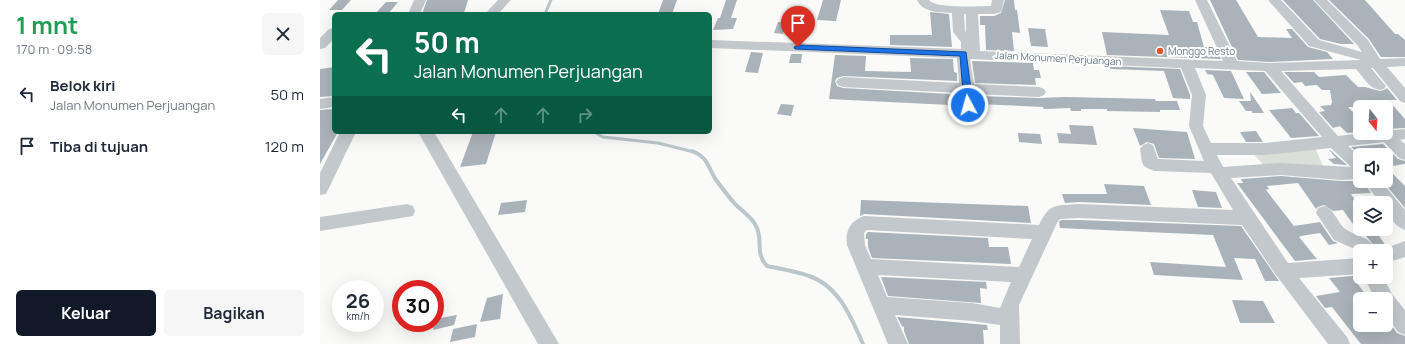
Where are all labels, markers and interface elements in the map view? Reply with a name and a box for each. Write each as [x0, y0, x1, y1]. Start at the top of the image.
pin [781, 6, 815, 47]
text: 1 mnt [16, 8, 78, 41]
icon: arrive [787, 12, 809, 34]
button: close [262, 13, 304, 55]
text: 50 m [414, 23, 480, 61]
icon: left [348, 28, 400, 80]
text: 170 m · 09:58 [16, 40, 92, 58]
place label: Monggo Resto [1168, 44, 1235, 58]
marker: Monggo Resto [1155, 46, 1165, 56]
street label: Jalan Monumen Perjuangan [994, 48, 1122, 68]
text: Jalan Monumen Perjuangan [414, 59, 643, 83]
text: Belok kiri [50, 75, 116, 96]
icon: left [16, 83, 38, 105]
text: 50 m [270, 84, 304, 105]
position arrow [947, 84, 989, 126]
text: Jalan Monumen Perjuangan [50, 96, 215, 114]
north arrow [1353, 100, 1393, 140]
map controls [1353, 100, 1393, 332]
icon: left [448, 104, 470, 126]
icon: ahead [490, 104, 512, 126]
icon: ahead [532, 104, 554, 126]
icon: right [574, 104, 596, 126]
icon: arrive [16, 135, 38, 157]
text: Tiba di tujuan [50, 136, 148, 157]
text: 120 m [265, 136, 304, 157]
button: sound [1353, 148, 1393, 188]
button: layers [1353, 196, 1393, 236]
button: + [1353, 244, 1393, 284]
speed limit sign: 30 [392, 280, 444, 332]
text: 26 [346, 287, 370, 314]
button: Keluar [16, 290, 156, 336]
button: Bagikan [164, 290, 304, 336]
button: − [1353, 292, 1393, 332]
text: km/h [346, 309, 370, 323]

